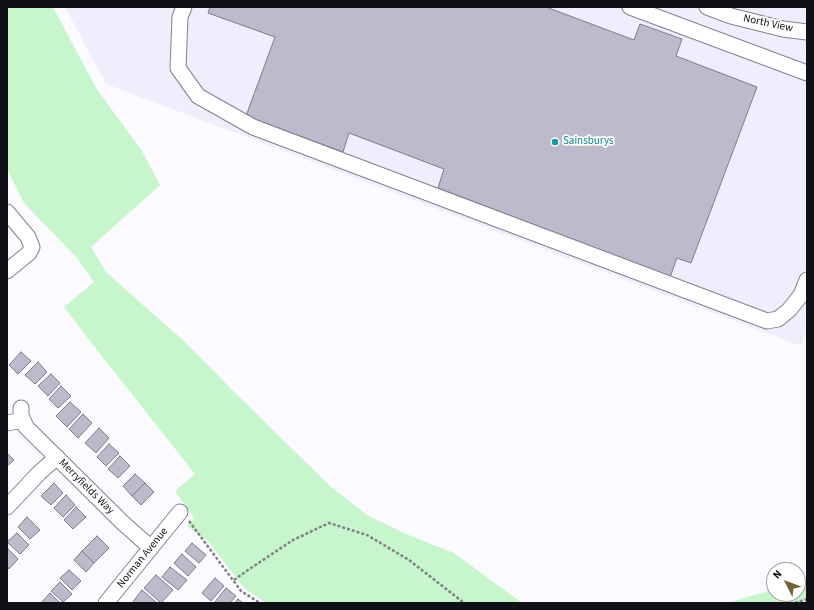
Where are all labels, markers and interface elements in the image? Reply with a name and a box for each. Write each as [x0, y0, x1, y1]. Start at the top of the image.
street label: North View [742, 12, 794, 36]
place label: Sainsburys [563, 135, 614, 149]
marker: Sainsburys [550, 137, 560, 147]
street label: Merryfields Way [56, 457, 116, 517]
street label: Norman Avenue [115, 525, 171, 591]
north arrow [766, 562, 806, 602]
text: N [769, 567, 785, 582]

